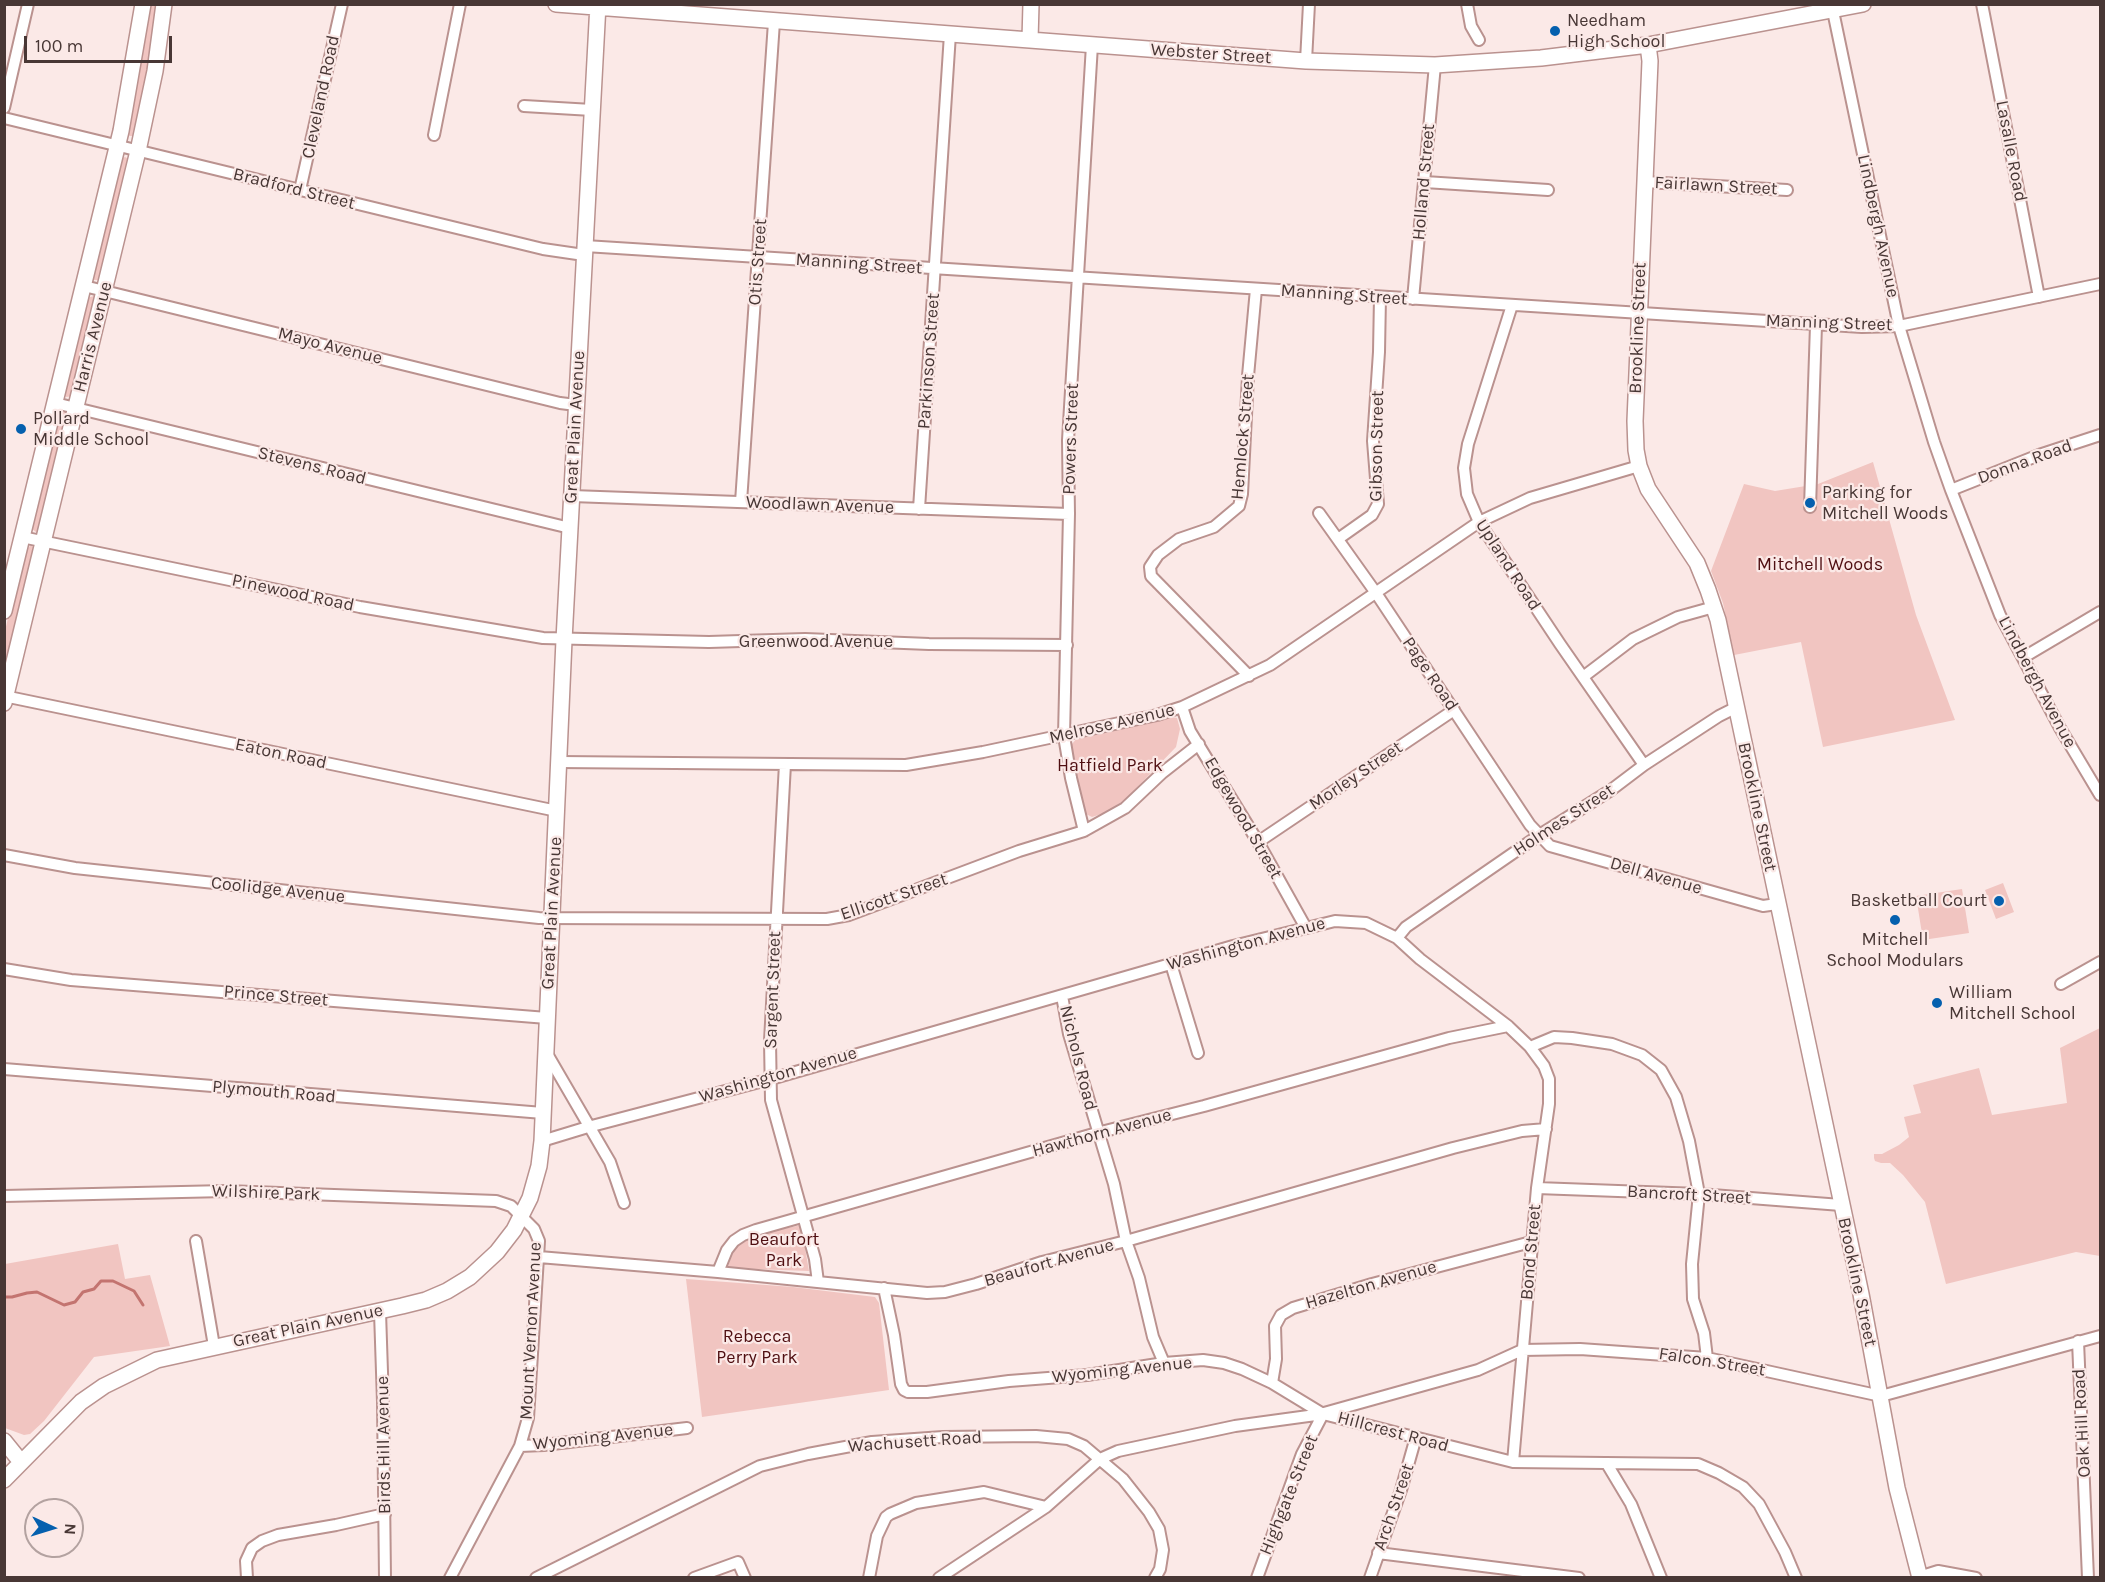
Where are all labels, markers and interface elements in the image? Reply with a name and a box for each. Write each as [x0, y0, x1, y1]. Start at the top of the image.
place label: Needham High School [1567, 10, 1665, 52]
scale bar [27, 24, 176, 62]
marker: Needham High School [1548, 24, 1562, 38]
street label: Cleveland Road [297, 33, 345, 161]
text: 100 m [35, 35, 83, 57]
street label: Webster Street [1150, 39, 1272, 69]
street label: Lasalle Road [1991, 99, 2031, 203]
street label: Holland Street [1408, 123, 1440, 241]
street label: Lindbergh Avenue [1852, 152, 1904, 300]
street label: Bradford Street [231, 163, 357, 215]
street label: Fairlawn Street [1654, 172, 1778, 200]
street label: Otis Street [744, 218, 772, 306]
street label: Manning Street [795, 249, 923, 279]
street label: Brookline Street [1625, 262, 1651, 394]
street label: Harris Avenue [69, 279, 117, 395]
street label: Manning Street [1280, 280, 1408, 310]
street label: Parkinson Street [913, 292, 945, 430]
street label: Manning Street [1765, 310, 1893, 336]
street label: Mayo Avenue [276, 323, 384, 369]
street label: Great Plain Avenue [560, 350, 590, 504]
street label: Hemlock Street [1227, 373, 1259, 501]
street label: Powers Street [1058, 383, 1084, 495]
street label: Gibson Street [1365, 390, 1389, 502]
place label: Pollard Middle School [33, 408, 149, 450]
marker: Pollard Middle School [14, 422, 28, 436]
street label: Donna Road [1975, 435, 2075, 489]
street label: Stevens Road [255, 442, 369, 490]
place label: Parking for Mitchell Woods [1822, 482, 1948, 524]
street label: Woodlawn Avenue [746, 492, 894, 518]
marker: Parking for Mitchell Woods [1803, 496, 1817, 510]
street label: Upland Road [1470, 515, 1546, 615]
park label: Mitchell Woods [1757, 554, 1883, 576]
street label: Pinewood Road [230, 569, 356, 617]
street label: Lindbergh Avenue [1993, 612, 2081, 752]
street label: Greenwood Avenue [739, 631, 893, 653]
street label: Page Road [1397, 633, 1463, 715]
street label: Melrose Avenue [1047, 699, 1177, 749]
street label: Eaton Road [233, 734, 329, 774]
street label: Morley Street [1305, 737, 1407, 815]
street label: Brookline Street [1733, 740, 1781, 874]
street label: Edgewood Street [1199, 753, 1287, 883]
park label: Hatfield Park [1057, 755, 1163, 777]
street label: Holmes Street [1509, 779, 1619, 861]
street label: Great Plain Avenue [537, 836, 567, 990]
street label: Dell Avenue [1607, 853, 1705, 899]
street label: Ellicott Street [838, 869, 950, 925]
street label: Coolidge Avenue [210, 872, 346, 908]
place label: Basketball Court [1850, 890, 1987, 912]
marker: Basketball Court [1992, 894, 2006, 908]
street label: Washington Avenue [1164, 912, 1328, 976]
marker: Mitchell School Modulars [1888, 913, 1902, 927]
place label: Mitchell School Modulars [1826, 929, 1964, 972]
street label: Sargent Street [760, 931, 786, 1049]
street label: Prince Street [223, 981, 329, 1011]
place label: William Mitchell School [1949, 982, 2076, 1024]
marker: William Mitchell School [1930, 996, 1944, 1010]
street label: Nichols Road [1054, 1003, 1102, 1113]
street label: Washington Avenue [697, 1042, 859, 1108]
street label: Plymouth Road [211, 1076, 337, 1108]
street label: Hawthorn Avenue [1030, 1104, 1174, 1162]
street label: Wilshire Park [211, 1180, 321, 1206]
street label: Bancroft Street [1626, 1181, 1752, 1209]
street label: Bond Street [1516, 1203, 1546, 1301]
street label: Brookline Street [1833, 1215, 1881, 1349]
park label: Beaufort Park [749, 1229, 819, 1272]
street label: Beaufort Avenue [982, 1234, 1116, 1292]
street label: Mount Vernon Avenue [516, 1241, 546, 1421]
street label: Hazelton Avenue [1303, 1256, 1439, 1314]
street label: Great Plain Avenue [231, 1300, 385, 1352]
park label: Rebecca Perry Park [716, 1326, 798, 1368]
street label: Falcon Street [1657, 1343, 1767, 1381]
street label: Wyoming Avenue [1051, 1352, 1193, 1388]
street label: Oak Hill Road [2068, 1368, 2096, 1478]
street label: Birds Hill Avenue [372, 1376, 396, 1514]
street label: Hillcrest Road [1335, 1407, 1451, 1457]
street label: Wyoming Avenue [532, 1419, 674, 1455]
street label: Wachusett Road [847, 1427, 983, 1457]
street label: Highgate Street [1255, 1432, 1323, 1558]
street label: Arch Street [1369, 1461, 1419, 1553]
north arrow [24, 1498, 84, 1558]
text: N [61, 1523, 80, 1536]

